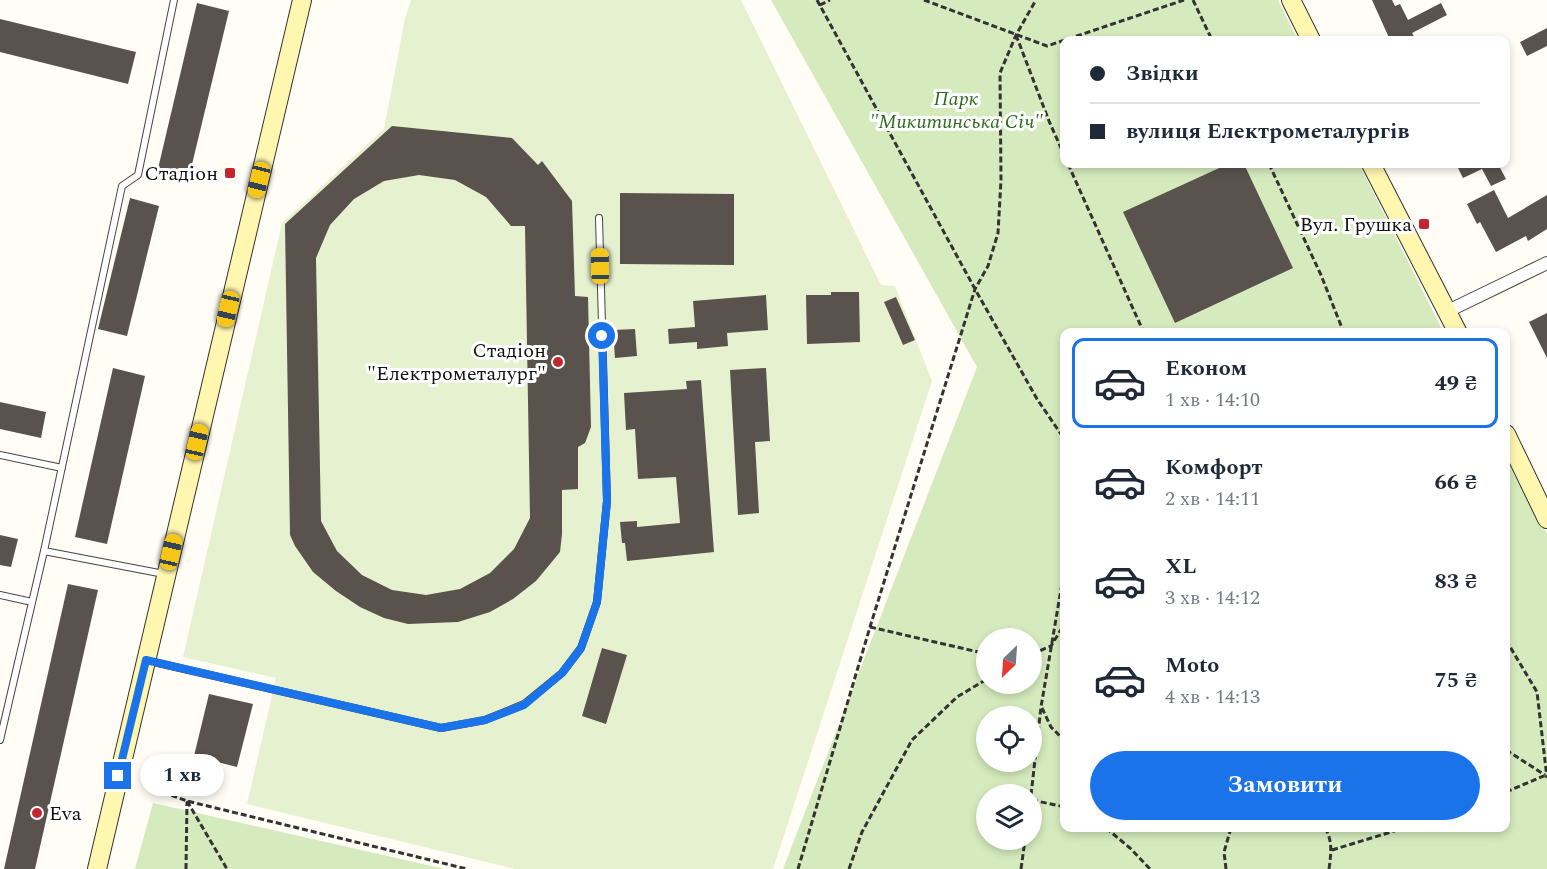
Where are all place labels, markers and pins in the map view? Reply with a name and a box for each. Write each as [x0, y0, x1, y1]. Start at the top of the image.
place label: Стадіон [144, 159, 218, 189]
marker: Стадіон [223, 166, 237, 180]
place label: Вул. Грушка [1300, 210, 1412, 240]
marker: Вул. Грушка [1417, 217, 1431, 231]
place label: Стадіон "Електрометалург" [367, 336, 546, 389]
marker: Стадіон "Електрометалург" [551, 355, 565, 369]
place label: Eva [49, 799, 82, 829]
marker: Eva [30, 806, 44, 820]

